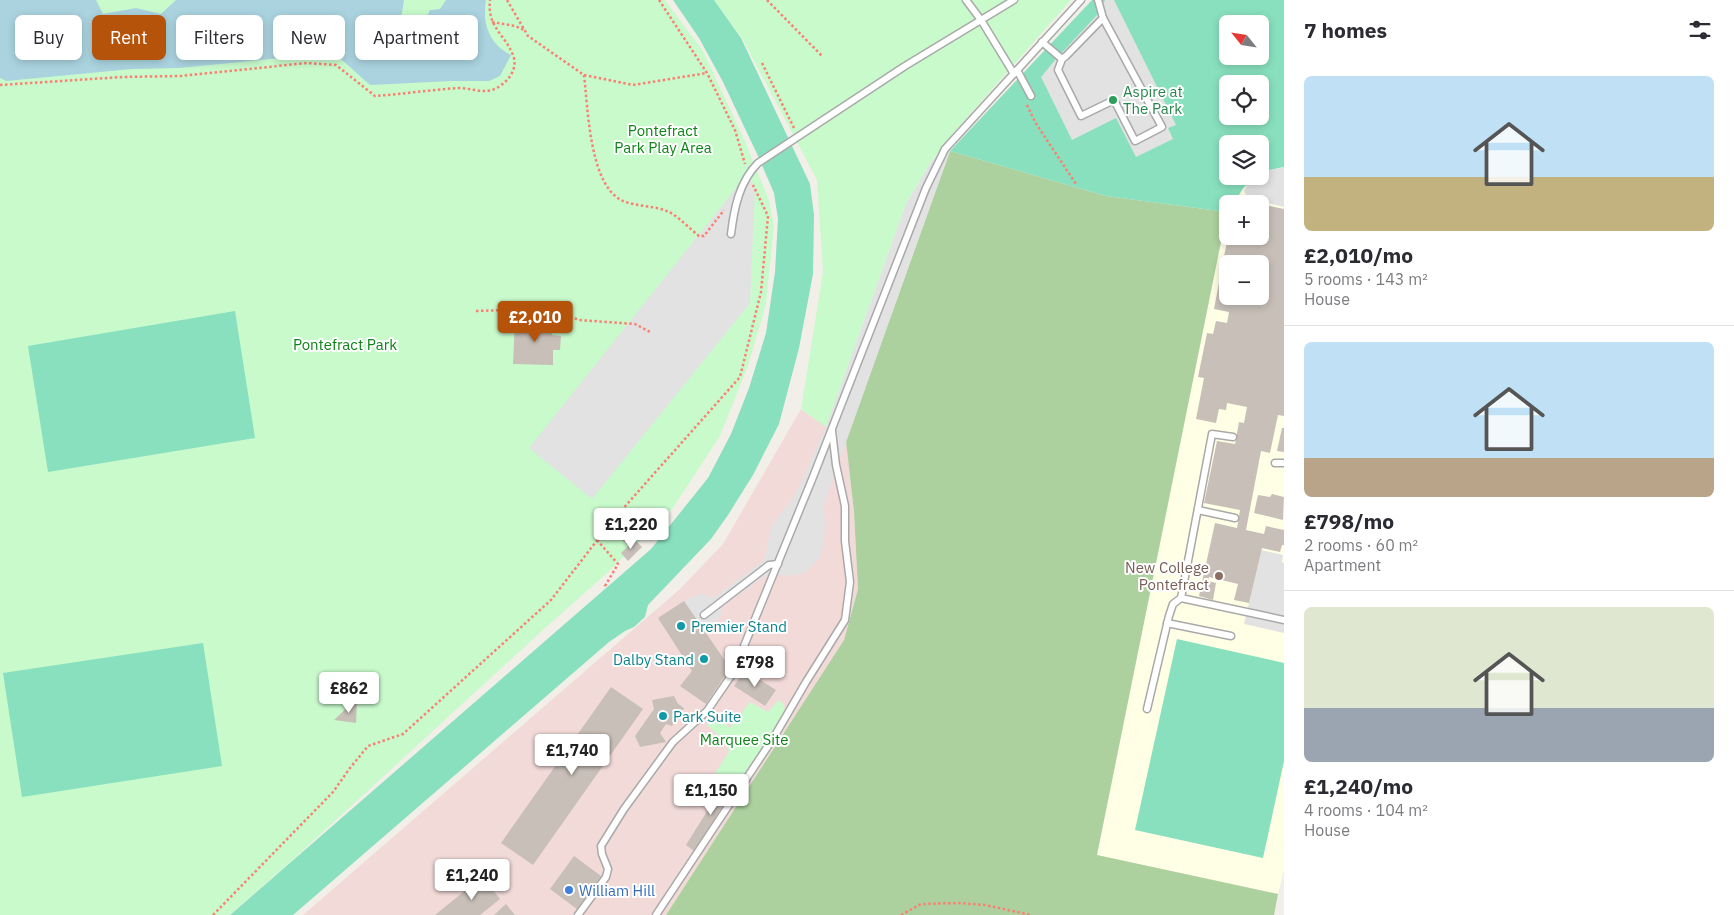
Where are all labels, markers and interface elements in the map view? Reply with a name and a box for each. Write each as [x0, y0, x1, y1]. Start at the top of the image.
chip: Buy [15, 15, 82, 60]
chip: Rent [92, 15, 166, 60]
chip: Filters [176, 15, 263, 60]
chip: New [273, 15, 345, 60]
chip: Apartment [355, 15, 478, 60]
north arrow [1219, 15, 1269, 65]
map controls [1219, 15, 1269, 305]
text: 7 homes [1304, 16, 1387, 44]
icon: filters [1686, 16, 1714, 44]
button: locate [1219, 75, 1269, 125]
place label: Aspire at The Park [1123, 82, 1183, 118]
marker: Aspire at The Park [1107, 94, 1119, 106]
icon: home [1464, 109, 1554, 199]
park label: Pontefract Park Play Area [614, 121, 712, 157]
button: layers [1219, 135, 1269, 185]
button: + [1219, 195, 1269, 245]
text: £2,010/mo [1304, 241, 1413, 269]
button: − [1219, 255, 1269, 305]
text: 5 rooms · 143 m² [1304, 269, 1428, 289]
text: House [1304, 289, 1350, 309]
pin: £2,010 [494, 300, 576, 343]
text: £2,010 [509, 307, 561, 327]
park label: Pontefract Park [293, 335, 397, 354]
icon: home [1464, 374, 1554, 464]
text: £798/mo [1304, 507, 1394, 535]
pin: £1,220 [590, 508, 672, 550]
text: £1,220 [605, 514, 657, 534]
text: 2 rooms · 60 m² [1304, 535, 1418, 555]
text: Apartment [1304, 555, 1381, 575]
place label: New College Pontefract [1125, 558, 1209, 594]
marker: New College Pontefract [1213, 570, 1225, 582]
place label: Premier Stand [691, 617, 787, 636]
marker: Premier Stand [675, 620, 687, 632]
icon: home [1464, 639, 1554, 729]
pin: £798 [725, 646, 785, 688]
place label: Dalby Stand [613, 650, 694, 669]
text: £798 [736, 652, 774, 672]
marker: Dalby Stand [698, 653, 710, 665]
pin: £862 [319, 672, 379, 714]
text: £862 [330, 678, 368, 698]
place label: Park Suite [673, 707, 741, 726]
marker: Park Suite [657, 710, 669, 722]
park label: Marquee Site [700, 730, 788, 749]
pin: £1,740 [531, 734, 613, 776]
text: £1,740 [546, 740, 598, 760]
text: £1,240/mo [1304, 772, 1413, 800]
pin: £1,150 [670, 774, 752, 816]
text: £1,150 [685, 780, 737, 800]
text: 4 rooms · 104 m² [1304, 800, 1428, 820]
text: House [1304, 820, 1350, 840]
pin: £1,240 [431, 858, 513, 901]
text: £1,240 [446, 865, 498, 885]
place label: William Hill [579, 881, 655, 900]
marker: William Hill [563, 884, 575, 896]

